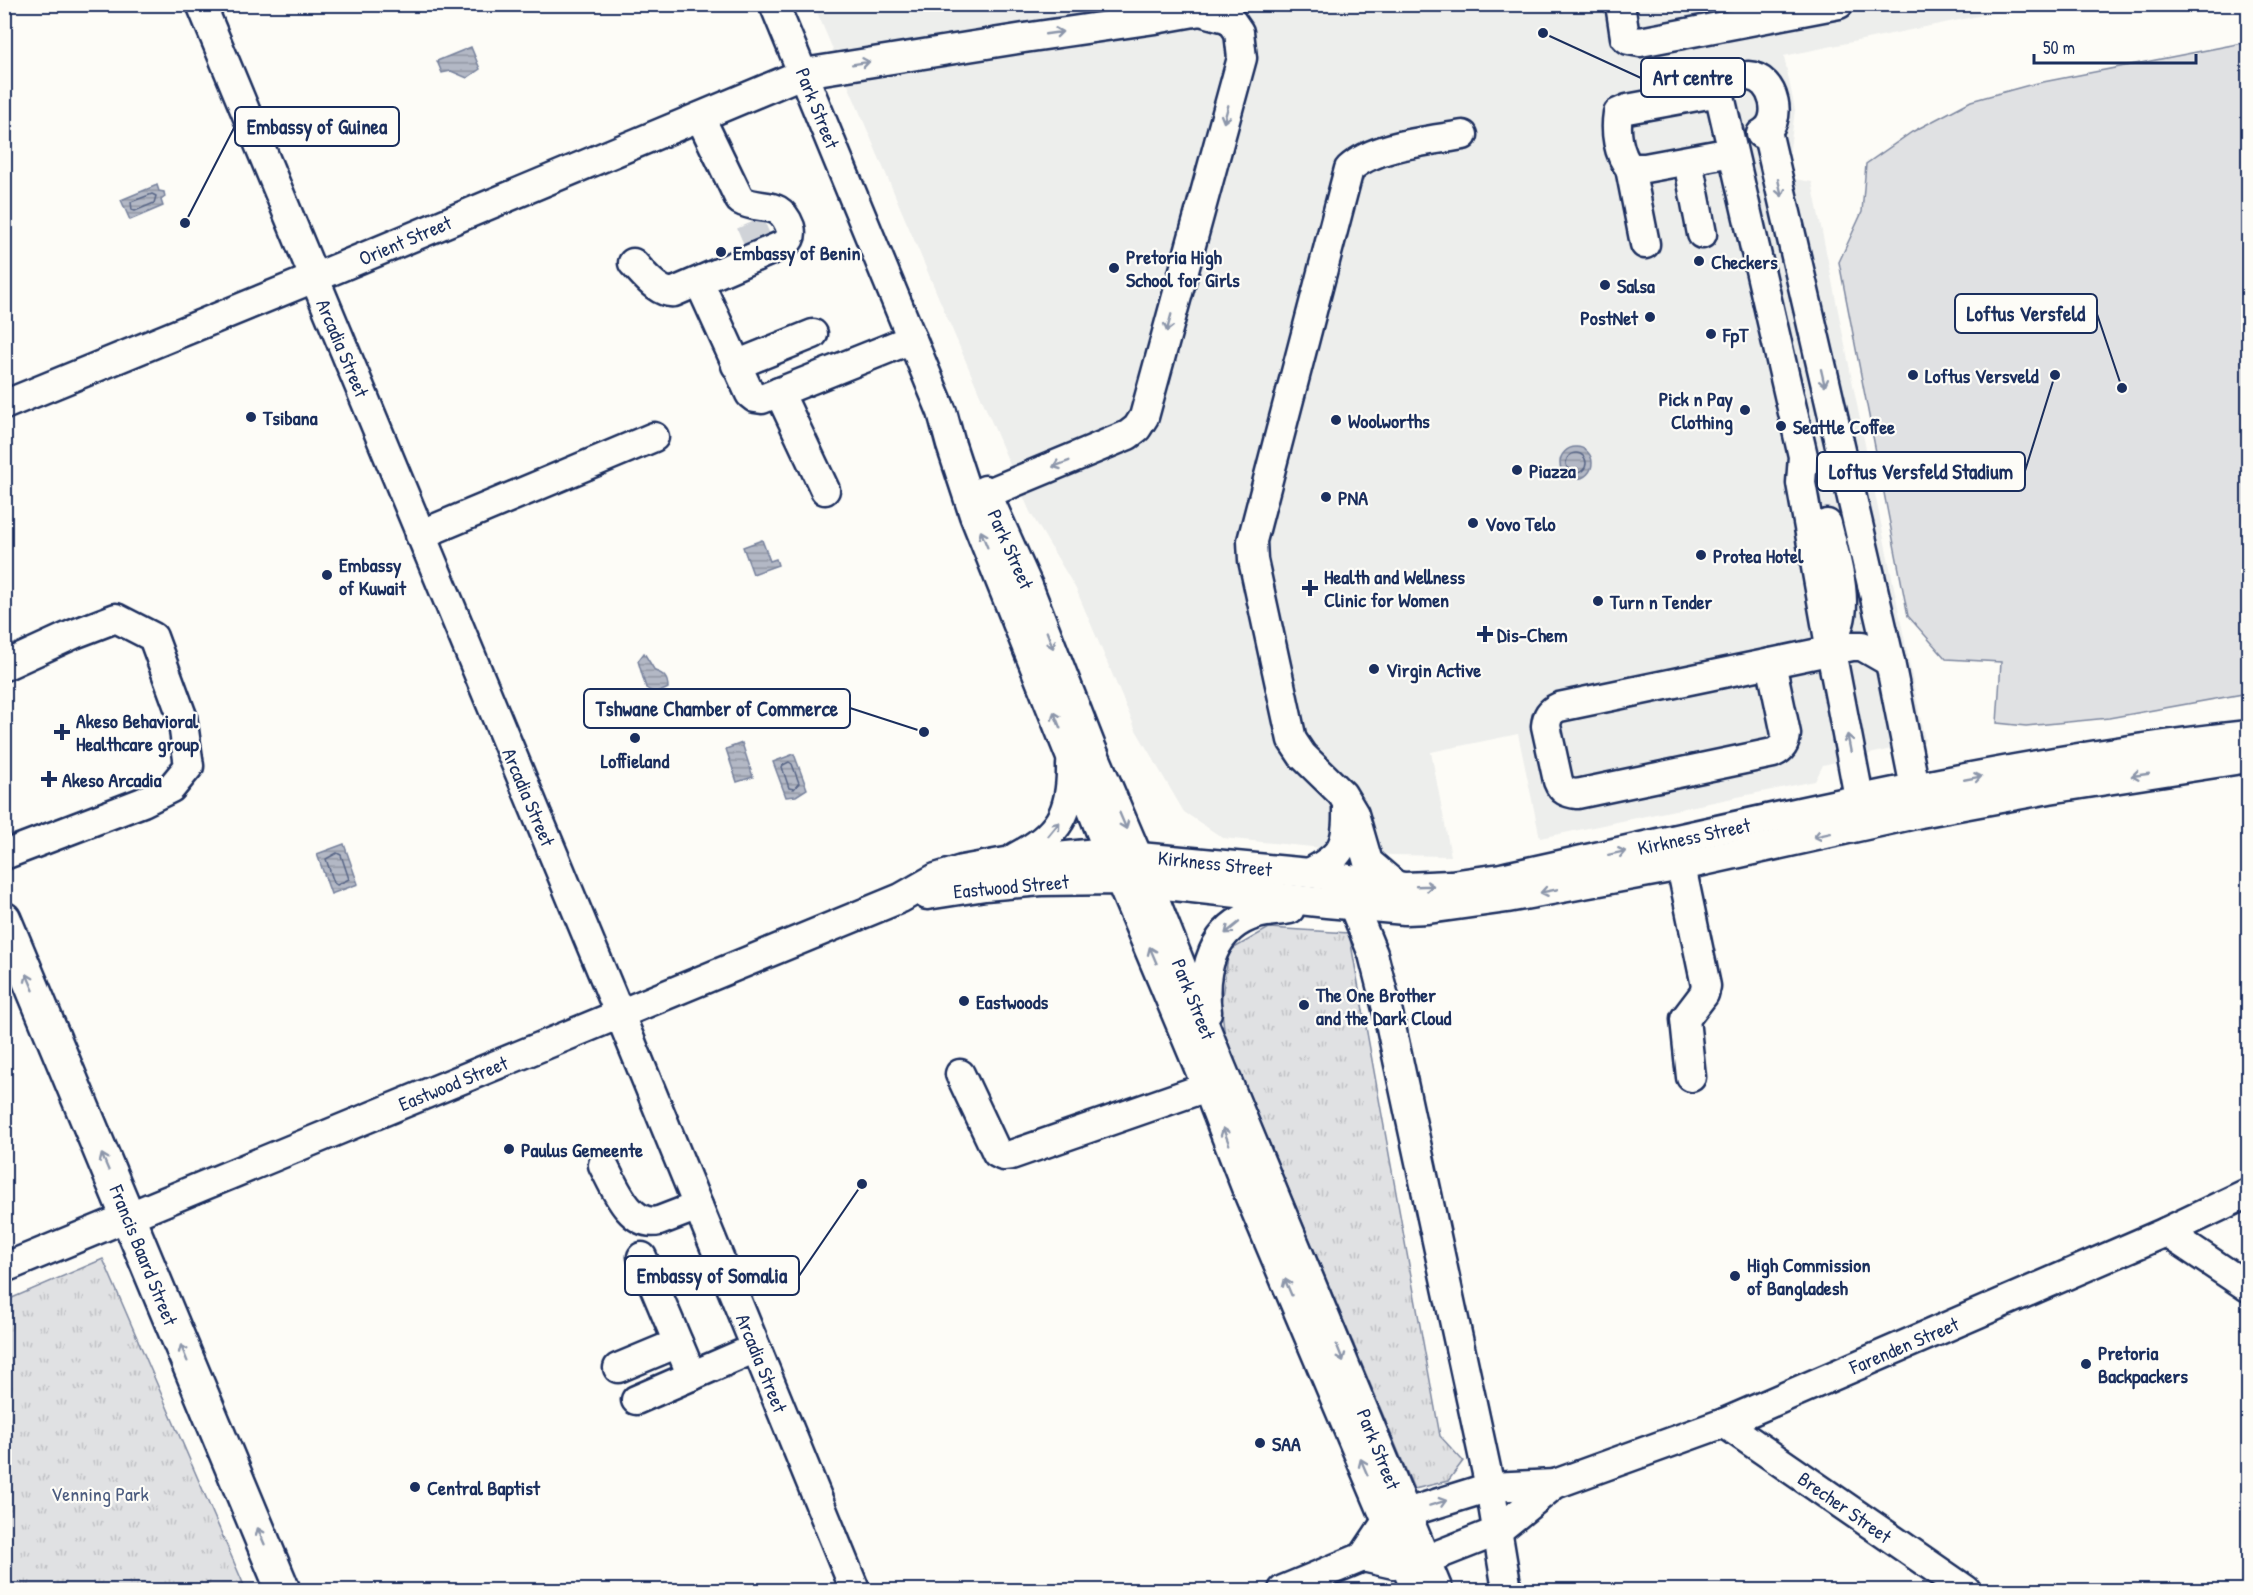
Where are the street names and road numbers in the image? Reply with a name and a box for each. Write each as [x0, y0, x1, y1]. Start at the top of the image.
street label: Park Street [790, 64, 847, 153]
street label: Orient Street [354, 208, 457, 272]
street label: Arcadia Street [310, 295, 376, 402]
street label: Park Street [981, 505, 1041, 594]
street label: Arcadia Street [496, 744, 562, 851]
street label: Kirkness Street [1635, 811, 1754, 861]
street label: Kirkness Street [1157, 844, 1274, 883]
street label: Eastwood Street [952, 867, 1071, 904]
street label: Park Street [1166, 955, 1223, 1044]
street label: Eastwood Street [394, 1048, 513, 1117]
street label: Francis Baard Street [103, 1180, 185, 1330]
street label: Farenden Street [1844, 1309, 1964, 1380]
street label: Arcadia Street [730, 1310, 794, 1417]
street label: Park Street [1351, 1405, 1408, 1494]
street label: Brecher Street [1793, 1465, 1898, 1550]

